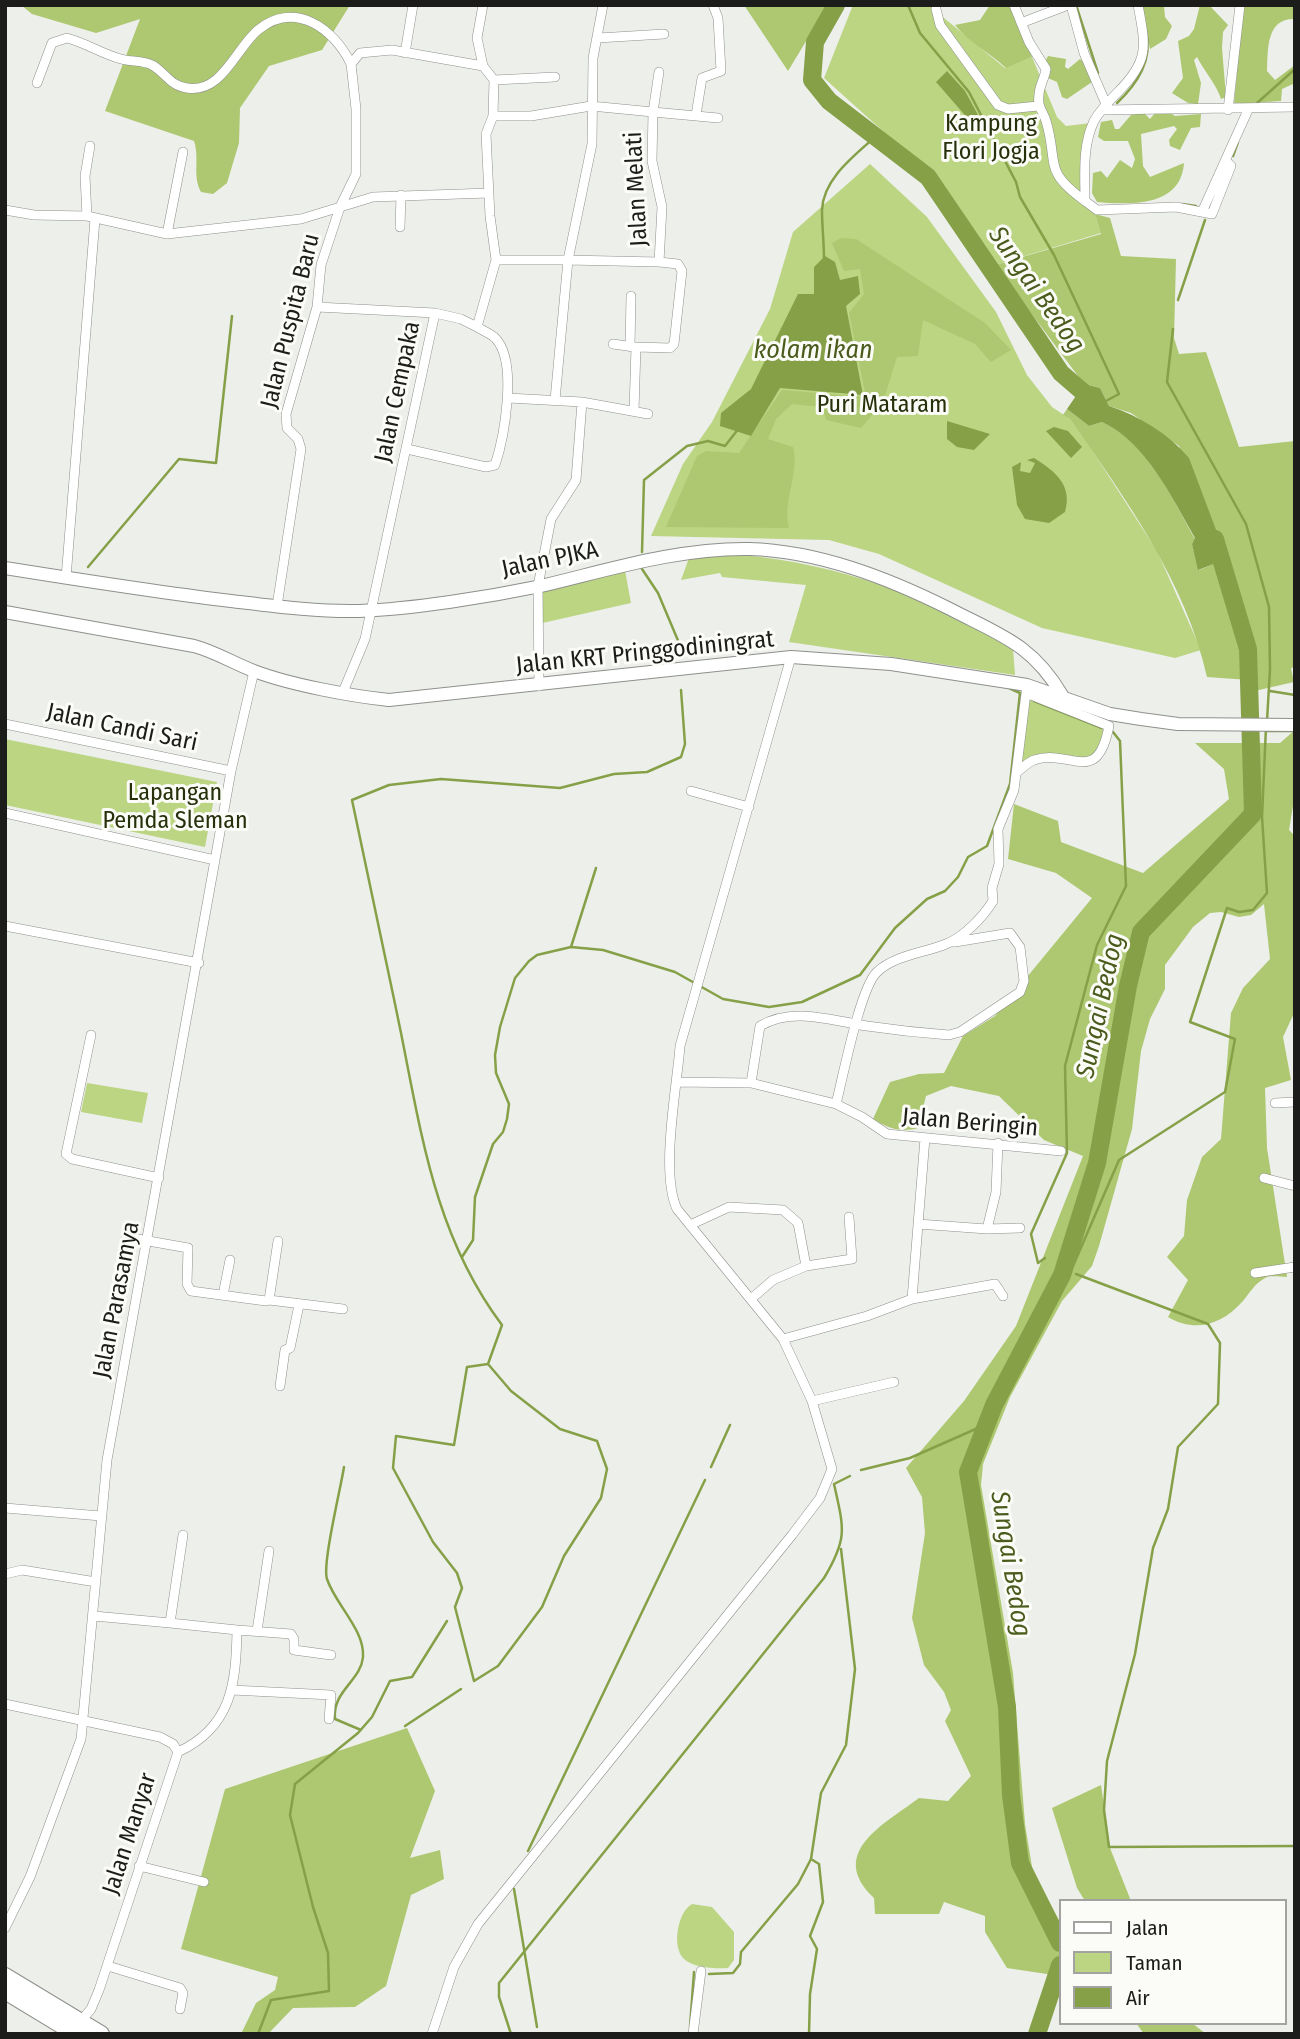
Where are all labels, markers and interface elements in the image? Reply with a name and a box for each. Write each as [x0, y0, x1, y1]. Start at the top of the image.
park label: Kampung Flori Jogja [942, 110, 1040, 166]
street label: Jalan Melati [620, 131, 654, 247]
water label: Sungai Bedog [981, 221, 1091, 359]
street label: Jalan Puspita Baru [255, 231, 327, 411]
street label: Jalan Cempaka [369, 319, 427, 465]
water label: kolam ikan [754, 335, 872, 367]
park label: Puri Mataram [817, 391, 947, 419]
street label: Jalan PJKA [499, 536, 601, 584]
street label: Jalan KRT Pringgodiningrat [515, 625, 775, 681]
street label: Jalan Candi Sari [44, 698, 200, 758]
park label: Lapangan Pemda Sleman [102, 779, 248, 835]
water label: Sungai Bedog [1070, 931, 1132, 1081]
street label: Jalan Beringin [901, 1103, 1039, 1143]
street label: Jalan Parasamya [88, 1219, 146, 1381]
water label: Sungai Bedog [983, 1489, 1037, 1639]
street label: Jalan Manyar [97, 1770, 163, 1898]
legend [1058, 1899, 1286, 2025]
text: Jalan [1126, 1915, 1169, 1941]
text: Taman [1126, 1950, 1182, 1976]
text: Air [1126, 1985, 1150, 2011]

